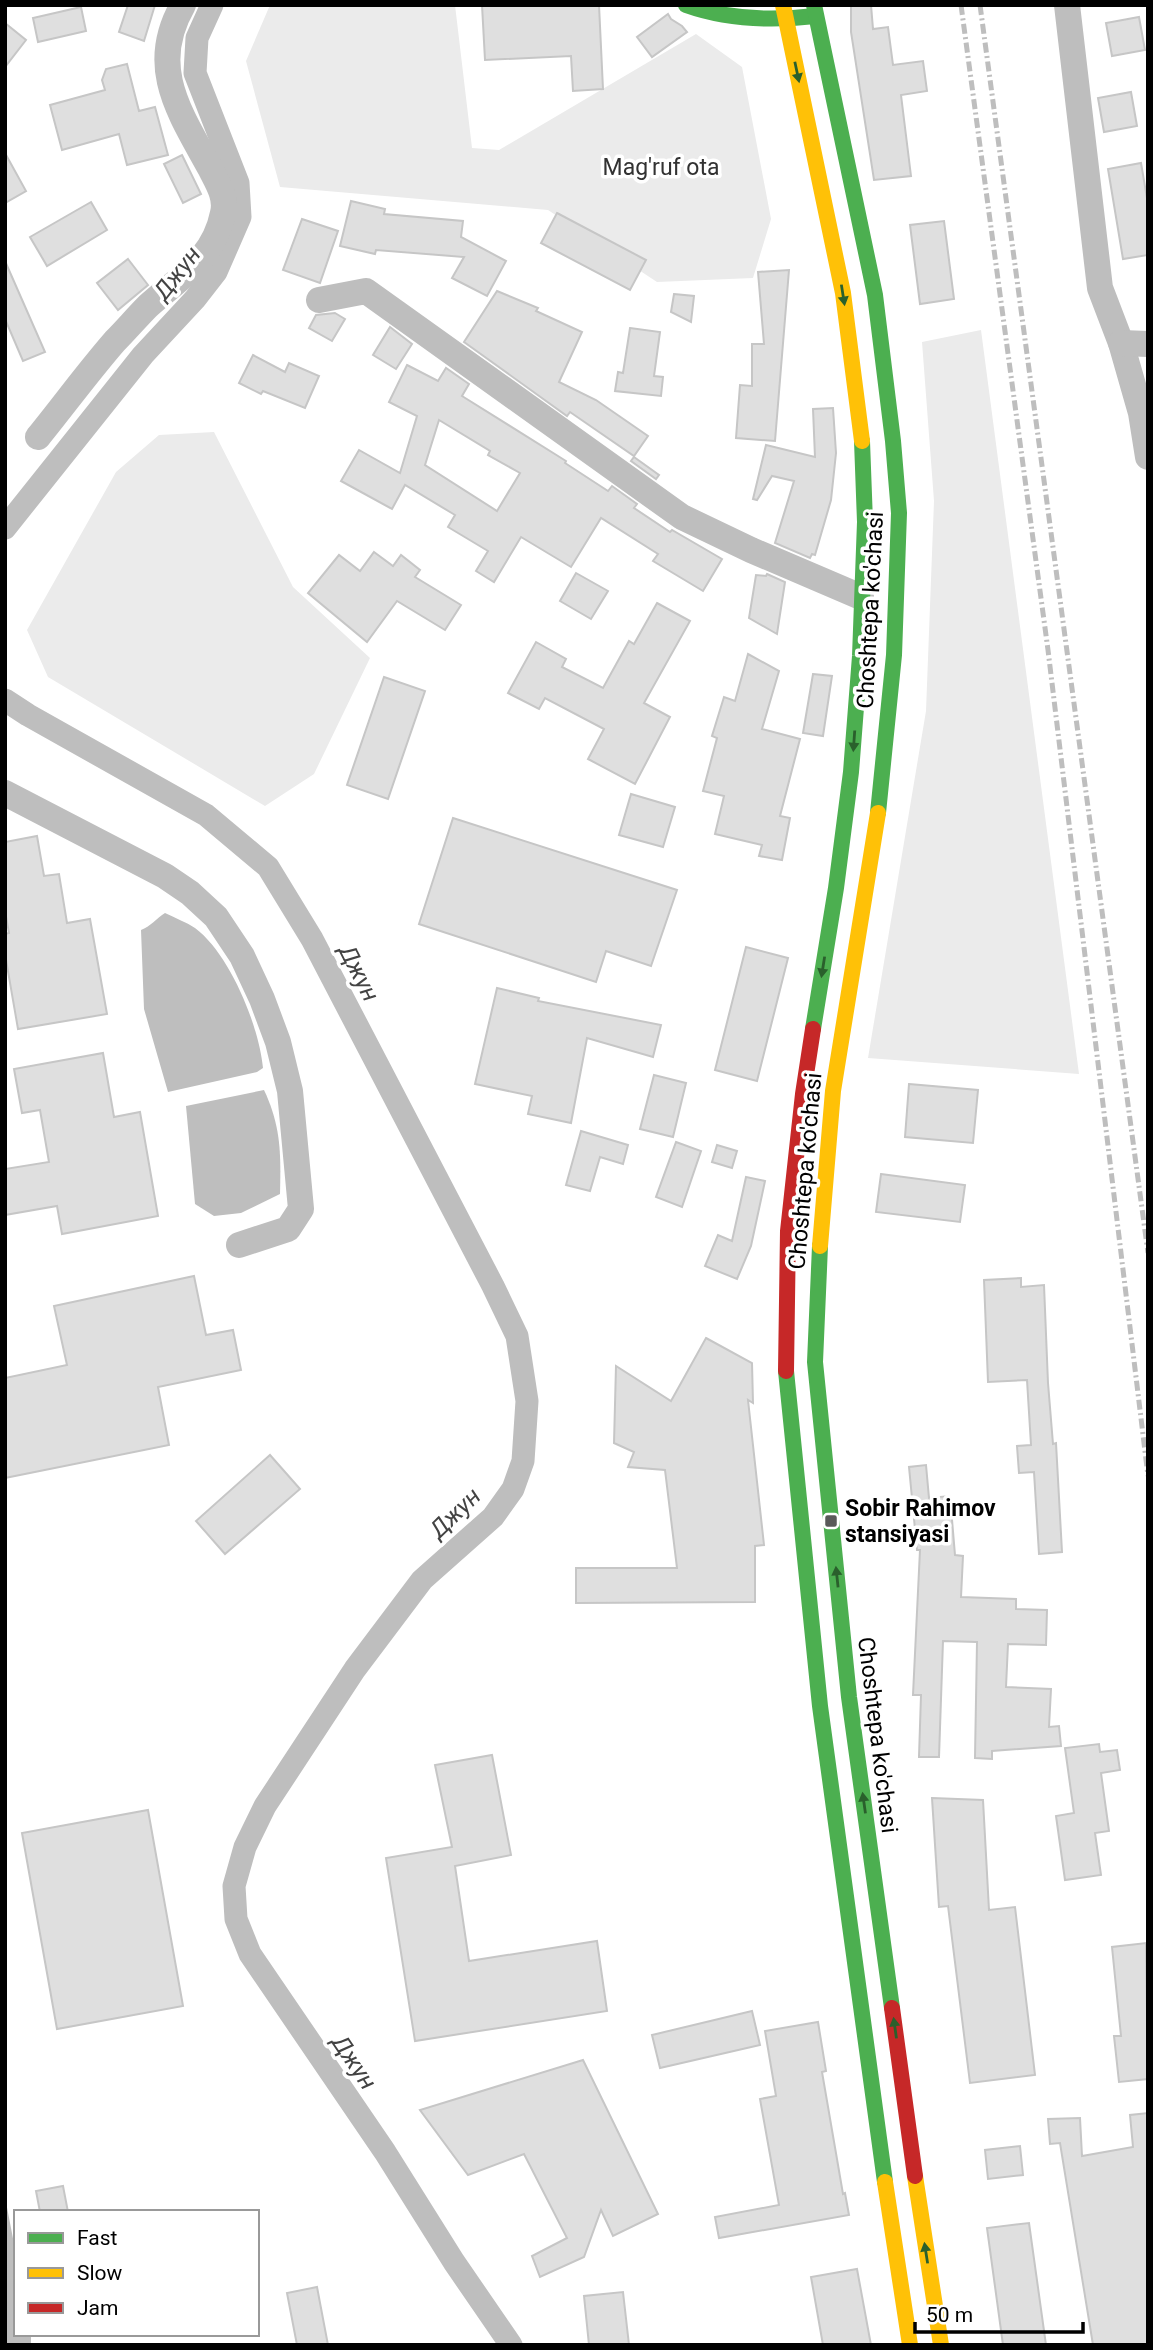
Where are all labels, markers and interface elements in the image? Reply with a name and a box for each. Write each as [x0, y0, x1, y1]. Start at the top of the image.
one-way arrow [792, 61, 803, 83]
park label: Mag'ruf ota [603, 154, 719, 181]
water label: Джун [146, 241, 206, 307]
one-way arrow [838, 284, 849, 306]
street label: Choshtepa ko'chasi [852, 511, 889, 709]
one-way arrow [848, 730, 859, 752]
water label: Джун [332, 938, 385, 1006]
one-way arrow [818, 956, 829, 978]
street label: Choshtepa ko'chasi [783, 1072, 828, 1271]
water label: Джун [422, 1482, 486, 1545]
place label: Sobir Rahimov stansiyasi [845, 1495, 996, 1548]
marker: Sobir Rahimov stansiyasi [823, 1513, 839, 1529]
one-way arrow [831, 1565, 842, 1587]
street label: Choshtepa ko'chasi [852, 1635, 903, 1835]
one-way arrow [858, 1791, 869, 1813]
one-way arrow [889, 2017, 900, 2039]
water label: Джун [325, 2028, 382, 2095]
legend [14, 2210, 259, 2336]
text: Fast [77, 2226, 118, 2250]
one-way arrow [920, 2242, 931, 2264]
text: Slow [77, 2261, 123, 2285]
scale bar [915, 2290, 1083, 2334]
text: Jam [77, 2296, 118, 2320]
text: 50 m [926, 2303, 973, 2327]

